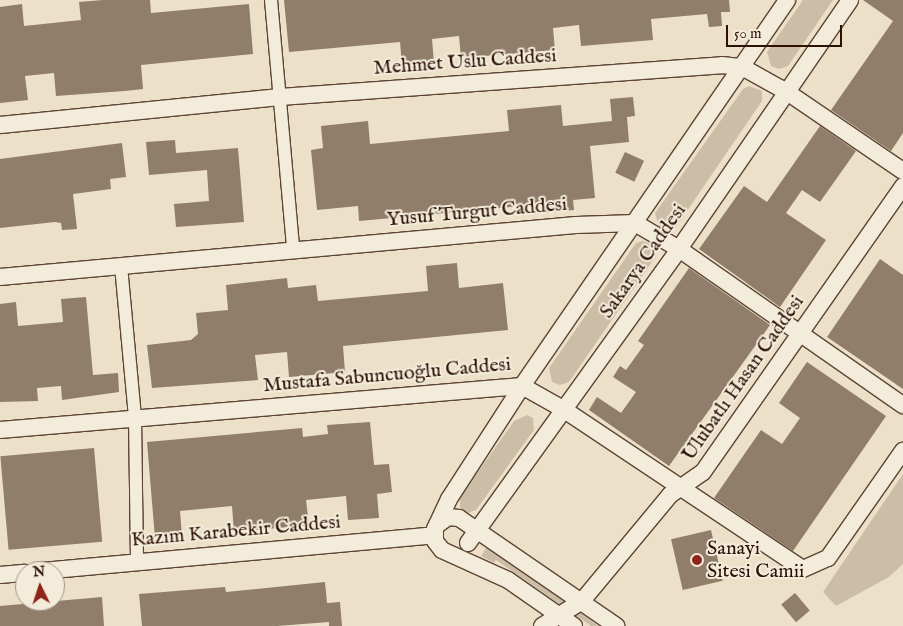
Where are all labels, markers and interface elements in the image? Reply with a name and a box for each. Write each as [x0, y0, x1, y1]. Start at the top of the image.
scale bar [728, 15, 844, 47]
text: 50 m [734, 24, 762, 43]
street label: Mehmet Uslu Caddesi [373, 44, 557, 80]
street label: Yusuf Turgut Caddesi [386, 192, 568, 232]
street label: Sakarya Caddesi [595, 199, 691, 323]
street label: Ulubatlı Hasan Caddesi [677, 291, 809, 465]
street label: Mustafa Sabuncuoğlu Caddesi [262, 352, 512, 398]
street label: Kazım Karabekir Caddesi [130, 510, 342, 552]
place label: Sanayi Sitesi Camii [707, 536, 804, 583]
marker: Sanayi Sitesi Camii [691, 554, 703, 566]
north arrow [15, 561, 65, 611]
text: N [32, 563, 46, 581]

